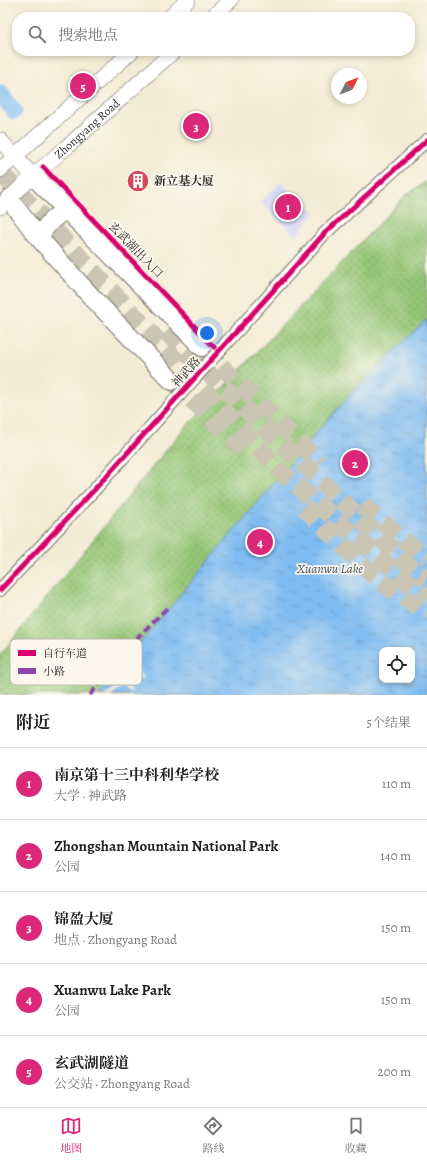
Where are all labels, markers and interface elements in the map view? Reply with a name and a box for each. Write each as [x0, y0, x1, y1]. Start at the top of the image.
search box [12, 12, 415, 56]
icon: search [26, 23, 48, 45]
text: 搜索地点 [58, 25, 118, 45]
north arrow [331, 68, 367, 104]
pin: 5 [70, 71, 96, 101]
street label: Zhongyang Road [51, 95, 124, 162]
pin: 3 [183, 111, 209, 141]
building icon: 新立基大厦 [125, 168, 151, 194]
place label: 新立基大厦 [154, 173, 214, 189]
pin: 1 [275, 192, 301, 222]
street label: 玄武湖出入口 [105, 219, 167, 281]
your location [197, 323, 217, 343]
street label: 神武路 [168, 353, 204, 391]
pin: 2 [342, 448, 368, 478]
pin: 4 [247, 527, 273, 557]
water label: Xuanwu Lake [296, 560, 363, 577]
legend [10, 639, 142, 685]
text: 自行车道 [43, 646, 87, 661]
map controls [379, 647, 415, 683]
button: locate [379, 647, 415, 683]
text: 小路 [43, 664, 65, 679]
text: 附近 [16, 711, 50, 734]
text: 5个结果 [366, 714, 411, 731]
text: 南京第十三中科利华学校 [54, 765, 219, 785]
text: 1 [27, 775, 31, 792]
text: 110 m [382, 775, 411, 792]
text: 大学 · 神武路 [54, 787, 127, 804]
text: Zhongshan Mountain National Park [54, 836, 278, 856]
text: 2 [26, 847, 32, 864]
text: 140 m [380, 847, 411, 864]
text: 公园 [54, 858, 80, 875]
text: 锦盈大厦 [54, 909, 114, 929]
text: 3 [26, 919, 32, 936]
text: 150 m [381, 919, 411, 936]
text: 地点 · Zhongyang Road [54, 931, 177, 948]
text: Xuanwu Lake Park [54, 980, 171, 1000]
text: 4 [26, 991, 32, 1008]
text: 150 m [381, 991, 411, 1008]
text: 公园 [54, 1002, 80, 1019]
text: 玄武湖隧道 [54, 1053, 129, 1073]
text: 5 [26, 1063, 32, 1080]
text: 200 m [378, 1063, 411, 1080]
text: 公交站 · Zhongyang Road [54, 1075, 190, 1092]
tab: 地图 [60, 1115, 82, 1156]
tab: 路线 [202, 1115, 224, 1156]
tab: 收藏 [345, 1115, 367, 1156]

